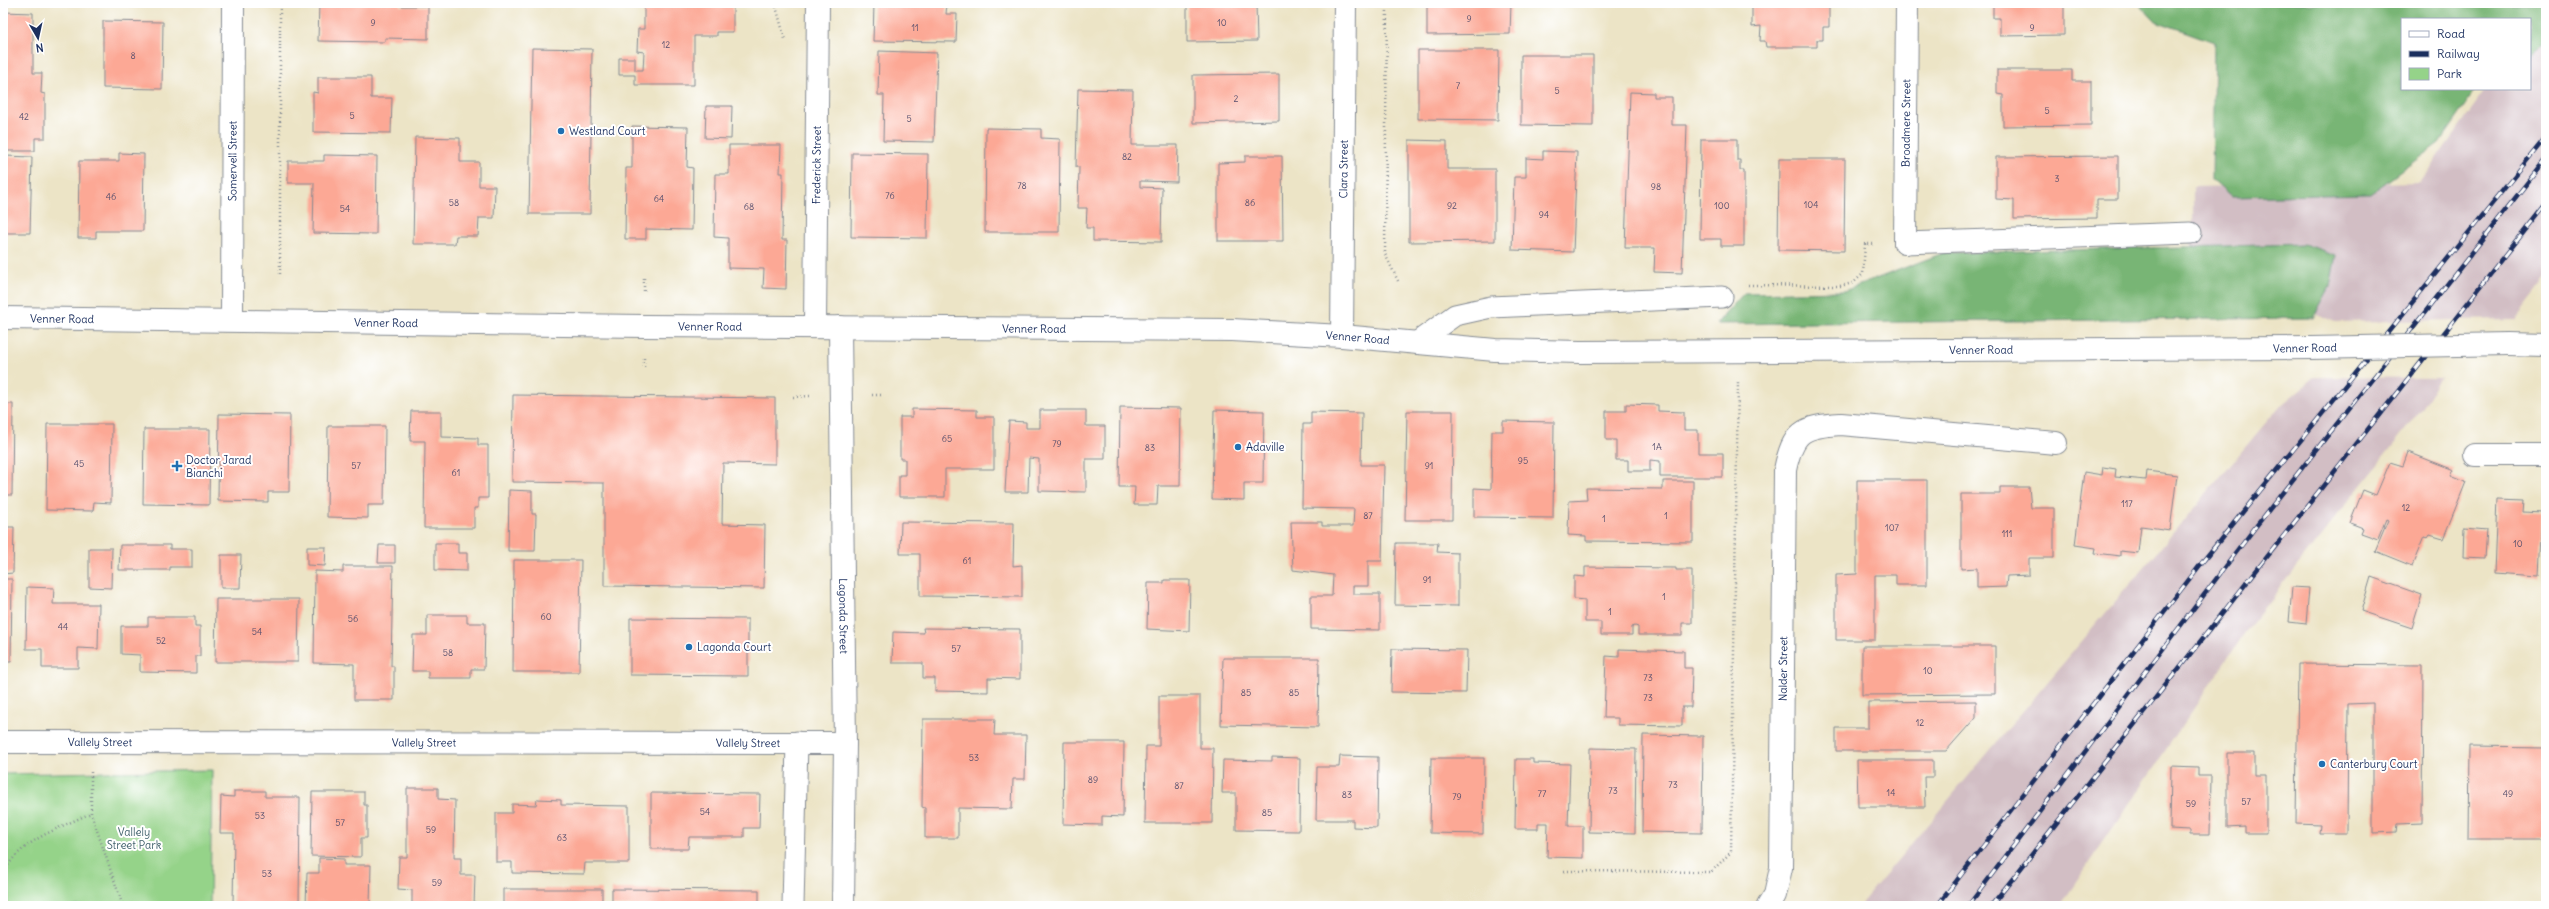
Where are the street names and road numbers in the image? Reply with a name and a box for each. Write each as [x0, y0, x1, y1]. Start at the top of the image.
street label: Broadmere Street [1899, 79, 1913, 167]
street label: Somervell Street [225, 120, 240, 201]
street label: Frederick Street [809, 125, 824, 204]
street label: Clara Street [1336, 139, 1351, 198]
street label: Venner Road [30, 311, 95, 326]
street label: Venner Road [354, 315, 419, 330]
street label: Venner Road [678, 319, 743, 334]
street label: Venner Road [1002, 321, 1067, 336]
street label: Venner Road [1325, 328, 1391, 347]
street label: Venner Road [2273, 340, 2338, 356]
street label: Venner Road [1949, 343, 2014, 357]
street label: Lagonda Street [836, 578, 851, 654]
street label: Nalder Street [1776, 636, 1790, 701]
street label: Vallely Street [68, 735, 132, 749]
street label: Vallely Street [392, 735, 456, 750]
street label: Vallely Street [716, 736, 780, 750]

